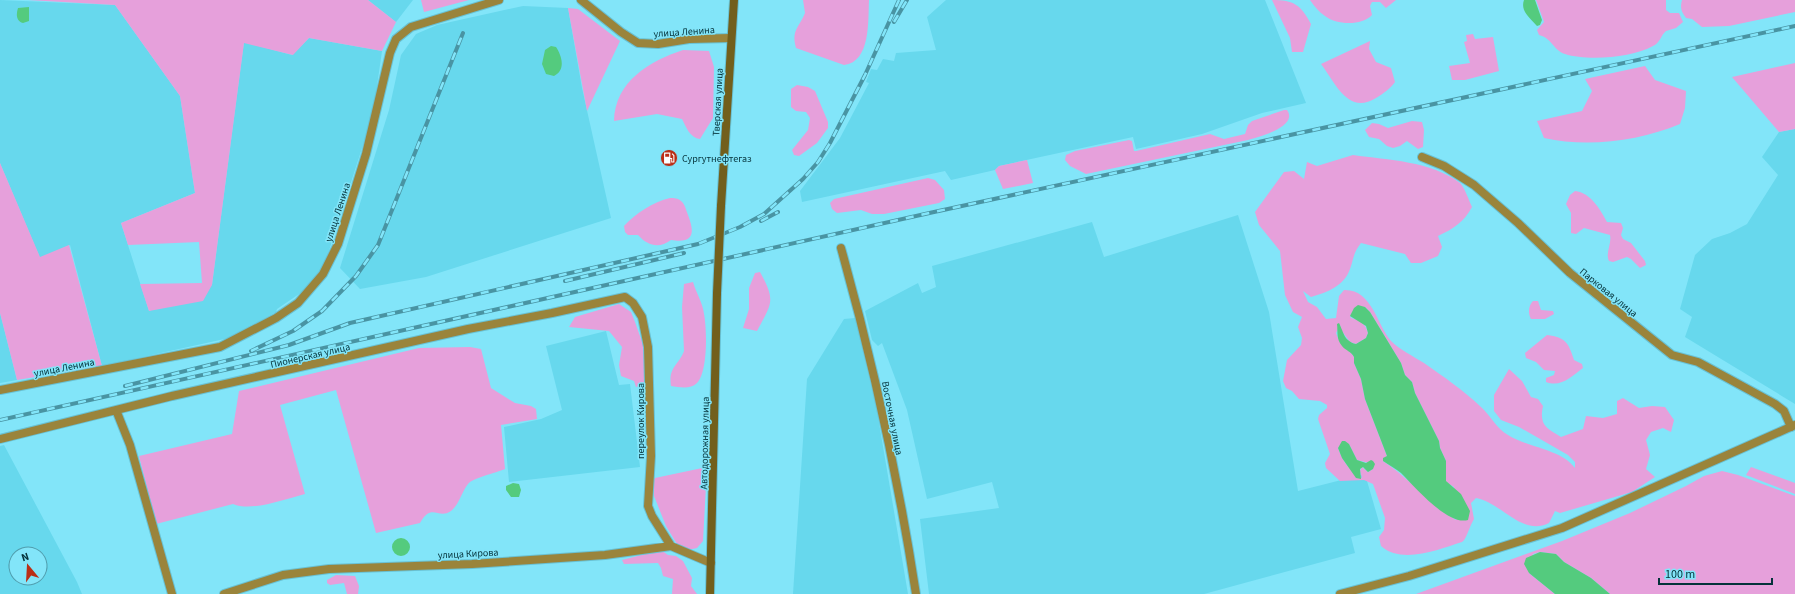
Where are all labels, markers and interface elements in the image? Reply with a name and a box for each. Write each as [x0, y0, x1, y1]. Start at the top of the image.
street label: улица Ленина [653, 23, 715, 41]
street label: Тверская улица [709, 68, 727, 137]
fuel station icon: Сургутнефтегаз [659, 148, 679, 168]
place label: Сургутнефтегаз [682, 152, 752, 166]
street label: улица Ленина [322, 181, 354, 244]
street label: Парковая улица [1576, 265, 1640, 320]
street label: Пионерская улица [269, 340, 351, 372]
street label: улица Ленина [33, 355, 96, 381]
street label: Восточная улица [878, 380, 906, 456]
street label: переулок Кирова [634, 383, 648, 459]
street label: Автодорожная улица [697, 397, 713, 490]
street label: улица Кирова [437, 545, 499, 563]
north arrow [8, 546, 48, 586]
text: N [19, 549, 31, 565]
scale bar [1659, 560, 1772, 586]
text: 100 m [1665, 566, 1695, 583]

